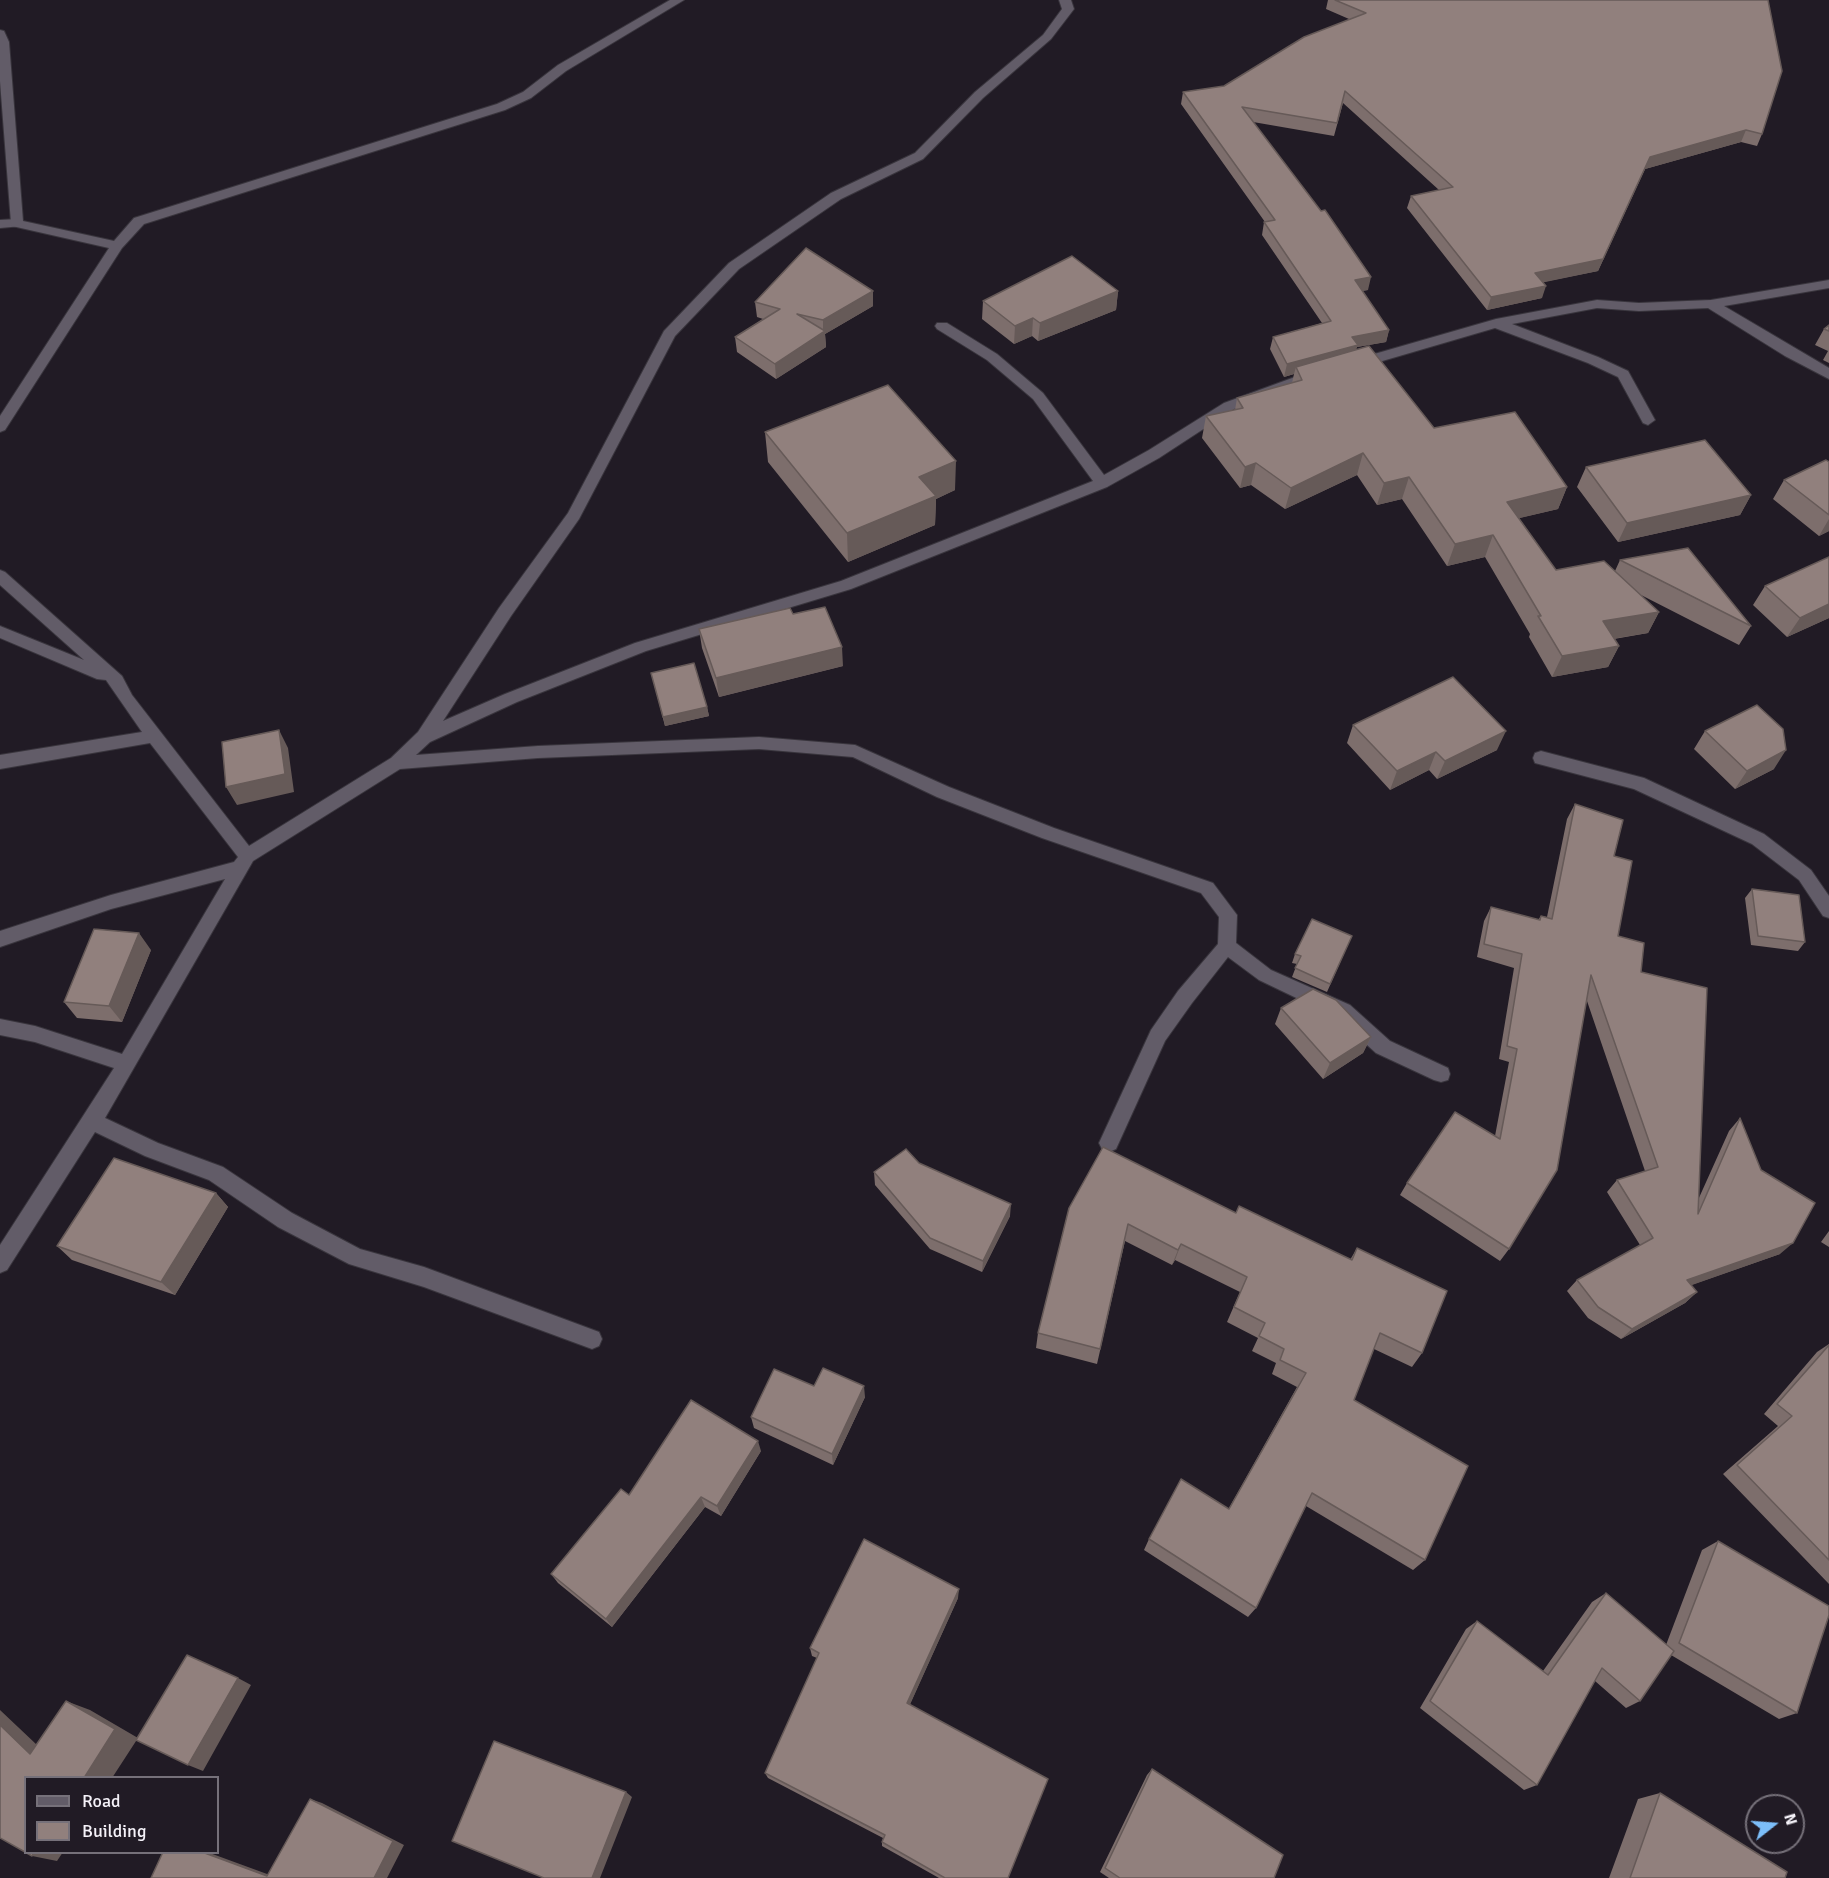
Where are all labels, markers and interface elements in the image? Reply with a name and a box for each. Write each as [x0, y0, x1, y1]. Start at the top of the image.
legend [24, 1776, 219, 1854]
text: Road [82, 1790, 121, 1812]
north arrow [1745, 1794, 1805, 1854]
text: N [1779, 1811, 1801, 1828]
text: Building [82, 1820, 146, 1842]

